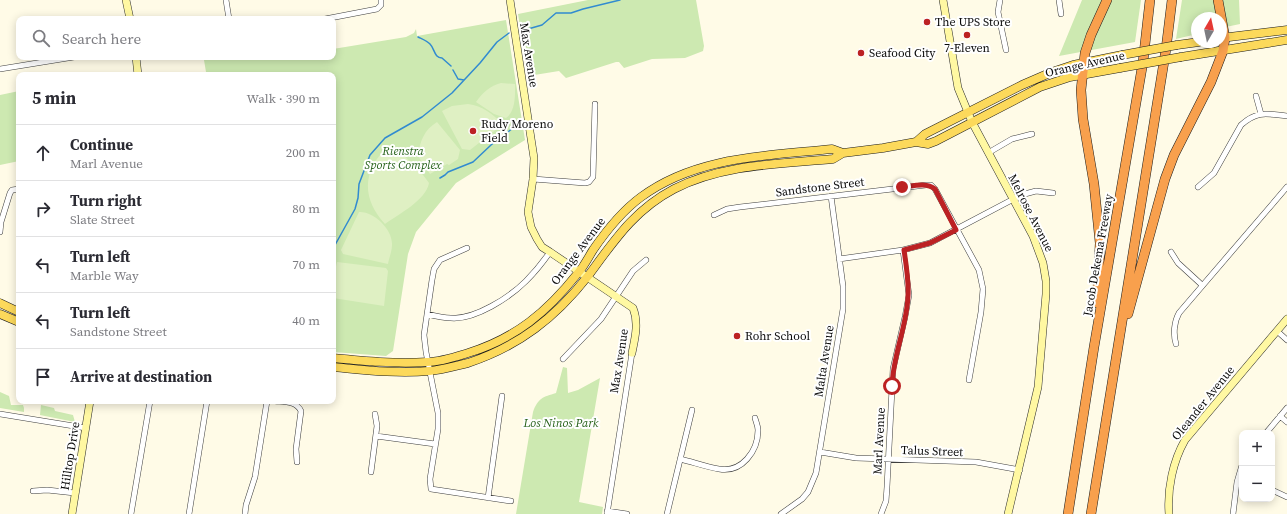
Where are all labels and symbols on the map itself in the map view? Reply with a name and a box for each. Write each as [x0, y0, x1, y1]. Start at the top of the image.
north arrow [1191, 12, 1227, 48]
place label: The UPS Store [935, 14, 1011, 30]
marker: The UPS Store [922, 17, 932, 27]
street label: Max Avenue [516, 22, 542, 88]
marker: 7-Eleven [962, 30, 972, 40]
place label: 7-Eleven [944, 40, 990, 56]
place label: Seafood City [869, 45, 936, 61]
street label: Orange Avenue [1044, 47, 1126, 81]
marker: Seafood City [856, 48, 866, 58]
place label: Rudy Moreno Field [481, 116, 554, 146]
marker: Rudy Moreno Field [468, 126, 478, 136]
park label: Rienstra Sports Complex [364, 143, 442, 173]
street label: Melrose Avenue [1005, 171, 1057, 255]
street label: Sandstone Street [775, 174, 865, 200]
route end [893, 178, 911, 196]
street label: Jacob Dekema Freeway [1079, 192, 1117, 318]
street label: Orange Avenue [547, 214, 609, 288]
street label: Malta Avenue [810, 324, 838, 398]
street label: Max Avenue [606, 328, 632, 394]
place label: Rohr School [745, 328, 810, 344]
marker: Rohr School [732, 331, 742, 341]
street label: Oleander Avenue [1168, 362, 1238, 444]
route start [883, 377, 901, 395]
street label: Marl Avenue [869, 407, 889, 475]
park label: Los Ninos Park [523, 415, 599, 431]
street label: Hilltop Drive [57, 421, 83, 491]
street label: Talus Street [901, 442, 964, 460]

